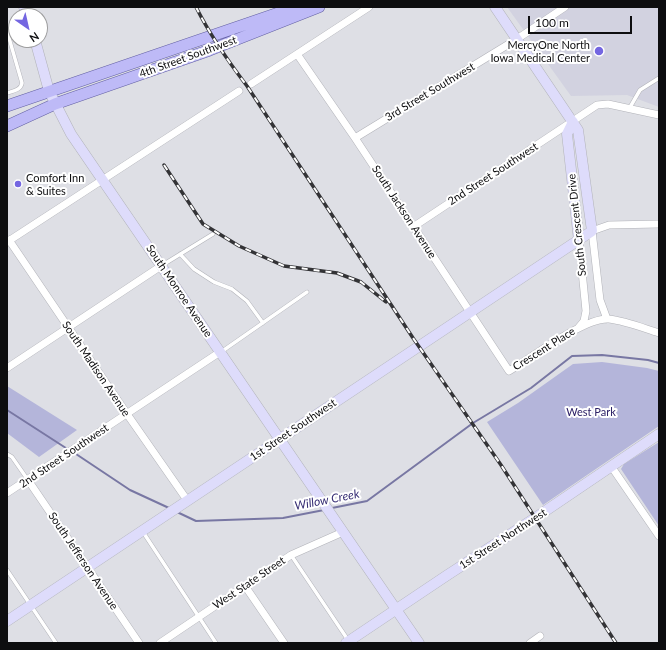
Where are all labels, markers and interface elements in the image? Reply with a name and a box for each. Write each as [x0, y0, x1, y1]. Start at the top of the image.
north arrow [8, 8, 48, 48]
scale bar [530, 8, 634, 34]
text: 100 m [535, 15, 569, 30]
text: N [27, 30, 42, 45]
street label: 4th Street Southwest [138, 33, 238, 81]
place label: MercyOne North Iowa Medical Center [490, 38, 590, 64]
marker: MercyOne North Iowa Medical Center [593, 45, 605, 57]
street label: 3rd Street Southwest [383, 60, 477, 124]
street label: 2nd Street Southwest [445, 140, 541, 208]
street label: South Jackson Avenue [369, 163, 439, 261]
place label: Comfort Inn & Suites [26, 171, 84, 197]
street label: South Crescent Drive [565, 173, 589, 277]
marker: Comfort Inn & Suites [13, 179, 23, 189]
street label: South Monroe Avenue [143, 242, 215, 340]
street label: South Madison Avenue [59, 319, 133, 419]
street label: Crescent Place [510, 325, 578, 373]
street label: 1st Street Southwest [247, 396, 339, 464]
park label: West Park [566, 405, 616, 419]
street label: 2nd Street Southwest [17, 421, 111, 491]
water label: Willow Creek [293, 487, 361, 513]
street label: 1st Street Northwest [457, 506, 549, 572]
street label: South Jefferson Avenue [45, 510, 121, 612]
street label: West State Street [210, 554, 288, 612]

